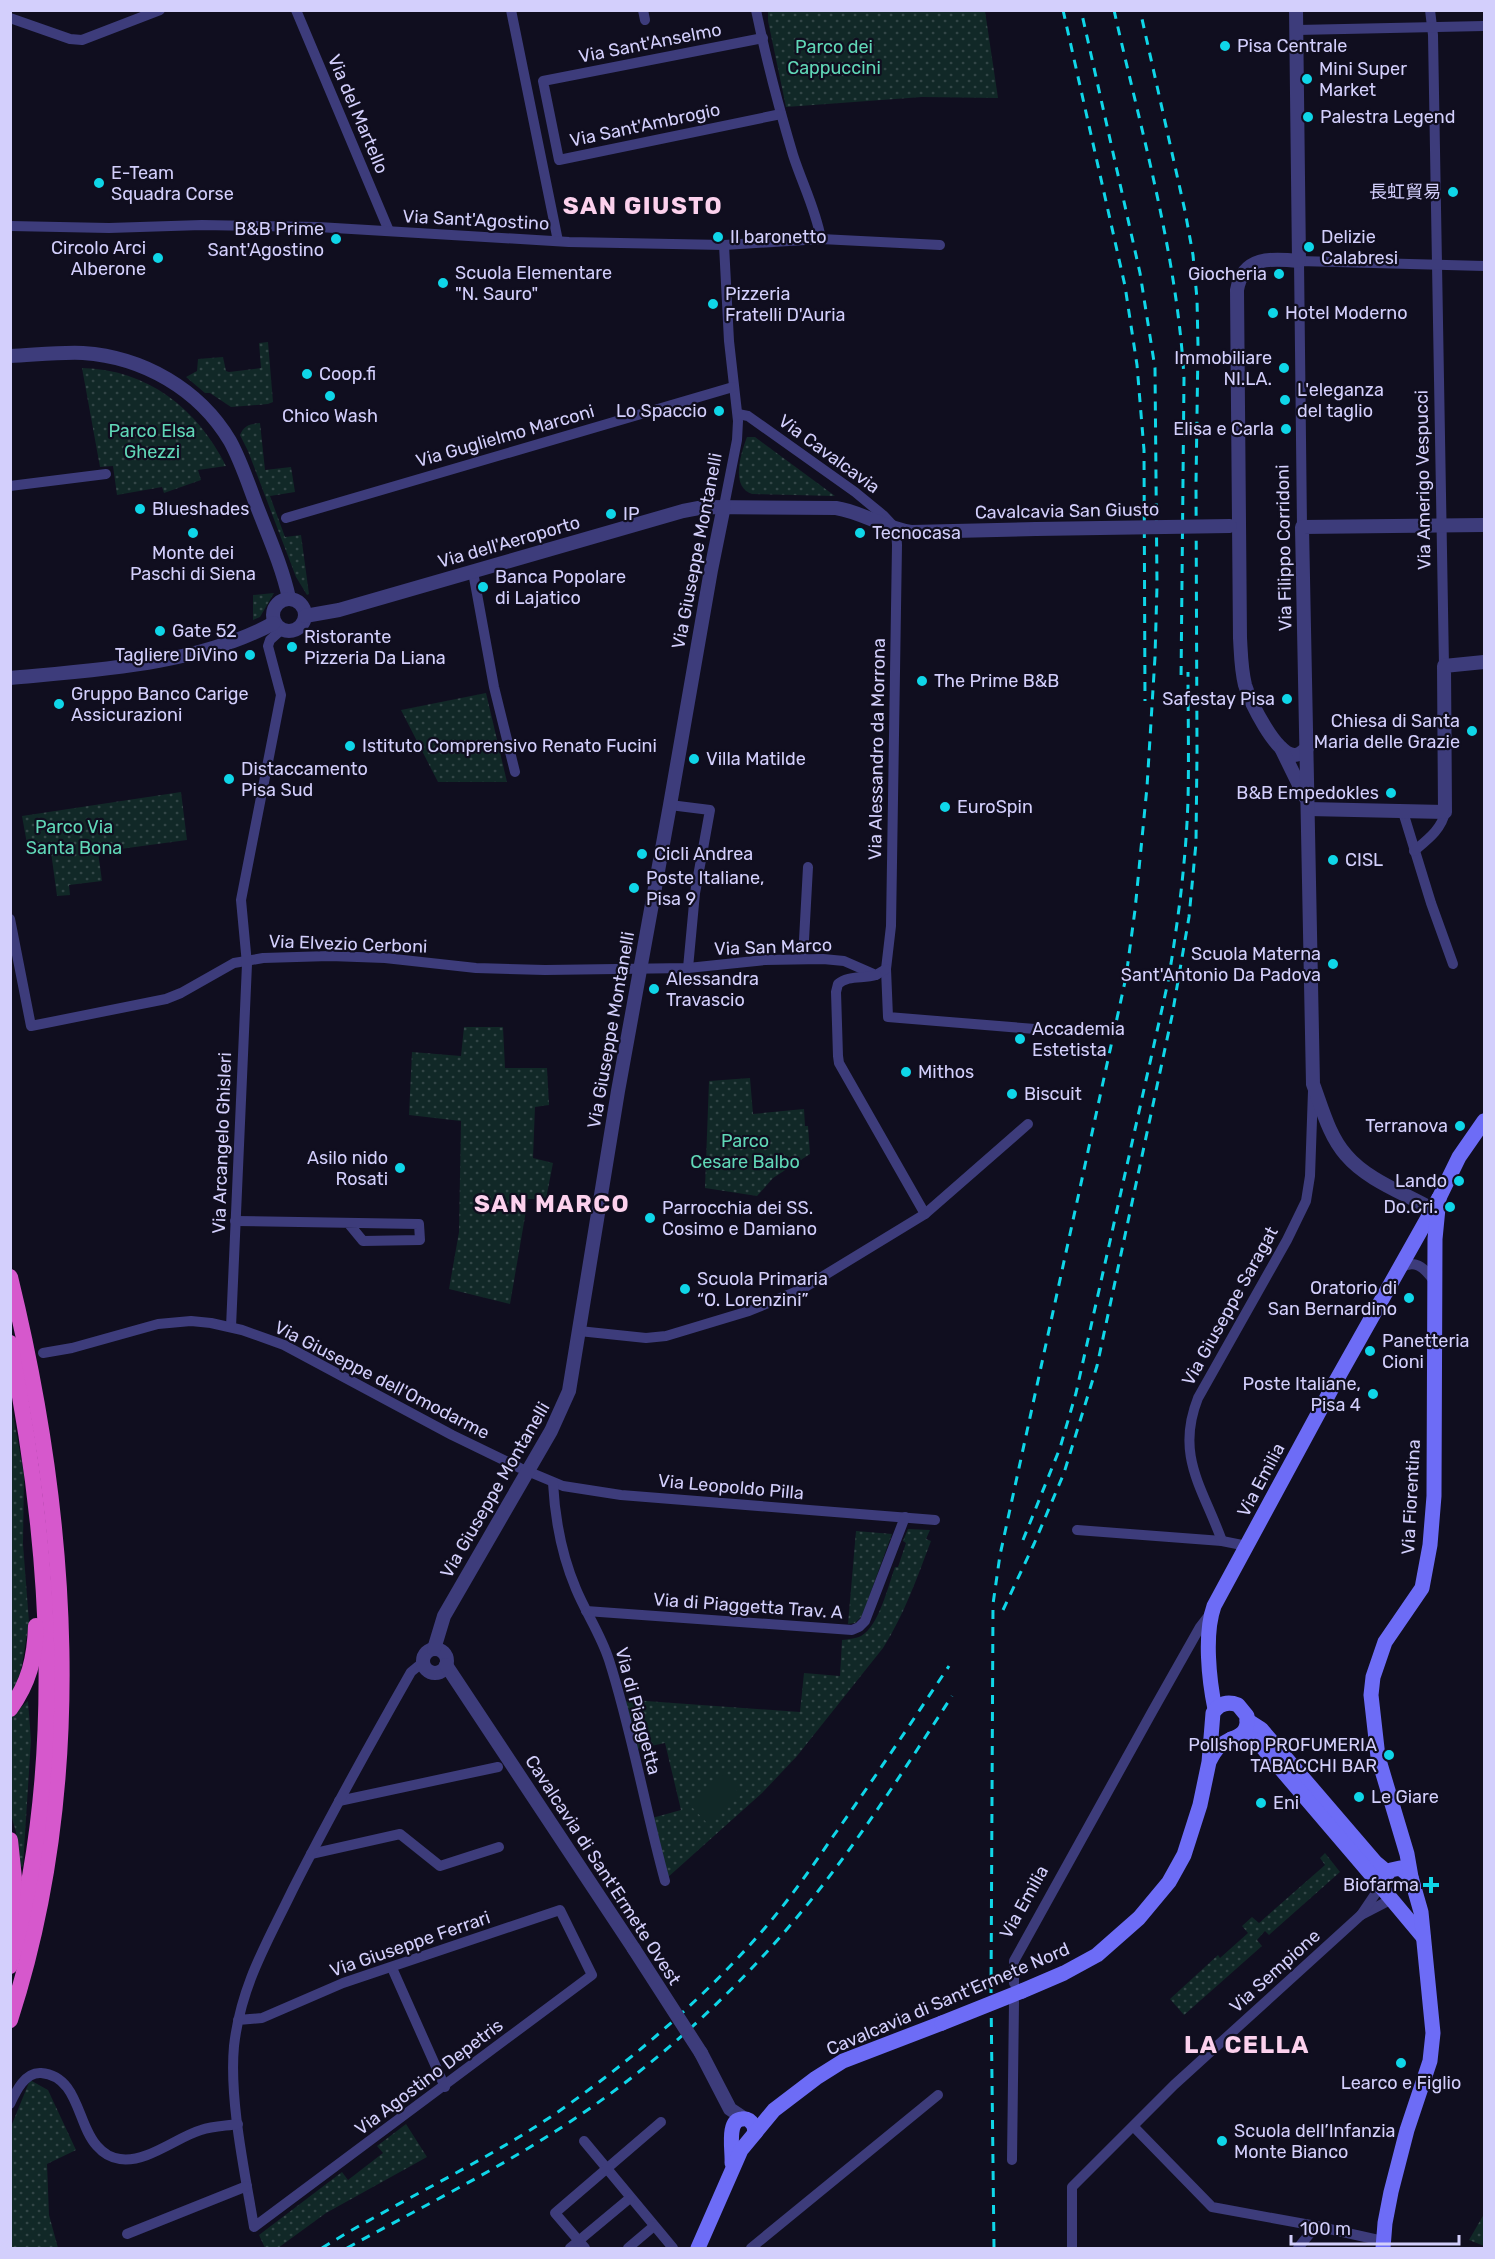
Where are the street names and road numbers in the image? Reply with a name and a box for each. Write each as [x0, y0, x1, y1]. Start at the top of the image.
street label: Via Sant'Anselmo [577, 18, 723, 68]
street label: Via del Martello [323, 51, 393, 177]
street label: Via Sant'Ambrogio [568, 98, 722, 152]
street label: Via Sant'Agostino [402, 205, 550, 235]
street label: Via Amerigo Vespucci [1410, 390, 1436, 570]
street label: Via Guglielmo Marconi [413, 400, 597, 472]
street label: Via Cavalcavia [774, 410, 884, 498]
street label: Via Giuseppe Montanelli [667, 451, 727, 651]
street label: Via Filippo Corridoni [1272, 464, 1296, 632]
street label: Cavalcavia San Giusto [975, 498, 1159, 524]
street label: Via dell'Aeroporto [435, 511, 583, 573]
street label: Via Alessandro da Morrona [864, 638, 890, 860]
street label: Via Elvezio Cerboni [268, 930, 428, 958]
street label: Via Giuseppe Montanelli [583, 930, 639, 1130]
street label: Via San Marco [714, 934, 832, 960]
street label: Via Arcangelo Ghisleri [208, 1052, 236, 1234]
street label: Via Giuseppe Saragat [1177, 1223, 1283, 1389]
street label: Via Giuseppe dell'Omodarme [271, 1316, 493, 1444]
street label: Via Giuseppe Montanelli [436, 1398, 554, 1582]
street label: Via Emilia [1232, 1439, 1290, 1521]
street label: Via Fiorentina [1397, 1439, 1425, 1555]
street label: Via Leopoldo Pilla [657, 1470, 805, 1504]
street label: Via di Piaggetta Trav. A [652, 1588, 844, 1624]
street label: Via di Piaggetta [610, 1645, 666, 1777]
street label: Cavalcavia di Sant'Ermete Ovest [520, 1751, 686, 1989]
street label: Via Emilia [995, 1862, 1053, 1942]
street label: Via Giuseppe Ferrari [327, 1906, 493, 1982]
street label: Via Sempione [1225, 1925, 1325, 2017]
street label: Cavalcavia di Sant'Ermete Nord [823, 1938, 1073, 2060]
street label: Via Agostino Depetris [351, 2014, 507, 2140]

